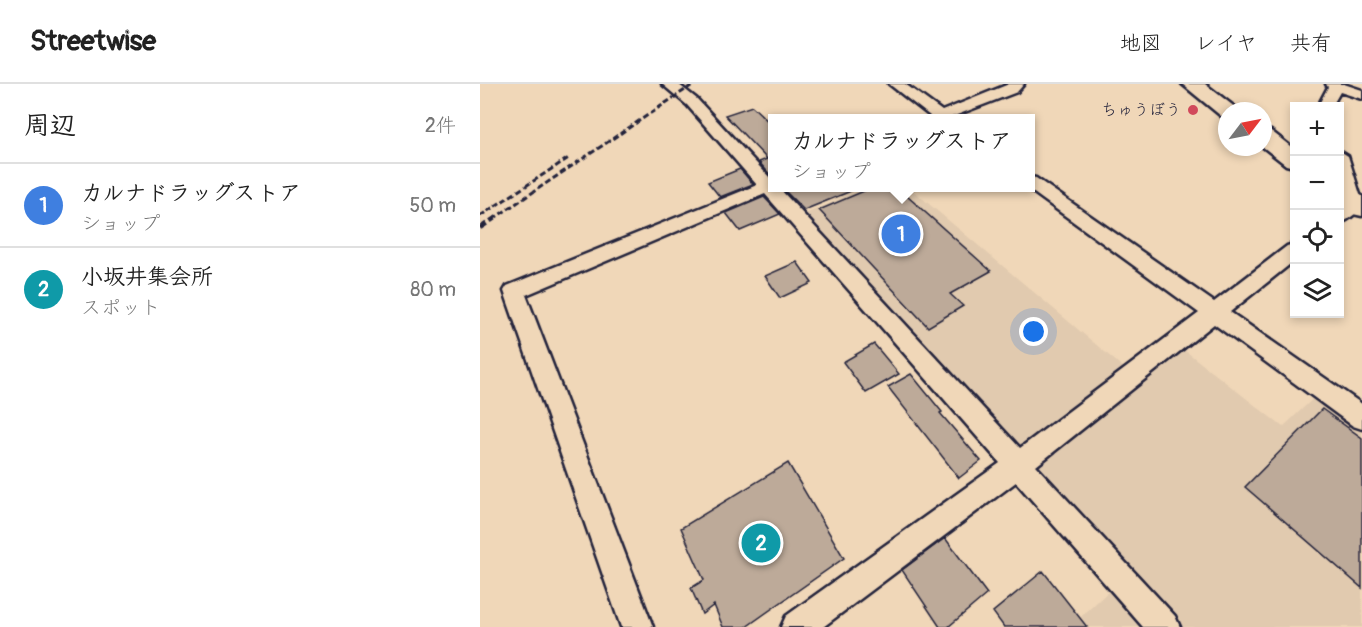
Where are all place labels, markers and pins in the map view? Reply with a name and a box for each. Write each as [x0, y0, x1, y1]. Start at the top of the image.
place label: ちゅうぼう [1101, 100, 1181, 120]
marker: ちゅうぼう [1186, 103, 1200, 117]
pin: 1 [882, 212, 920, 256]
pin: 2 [742, 520, 780, 566]

